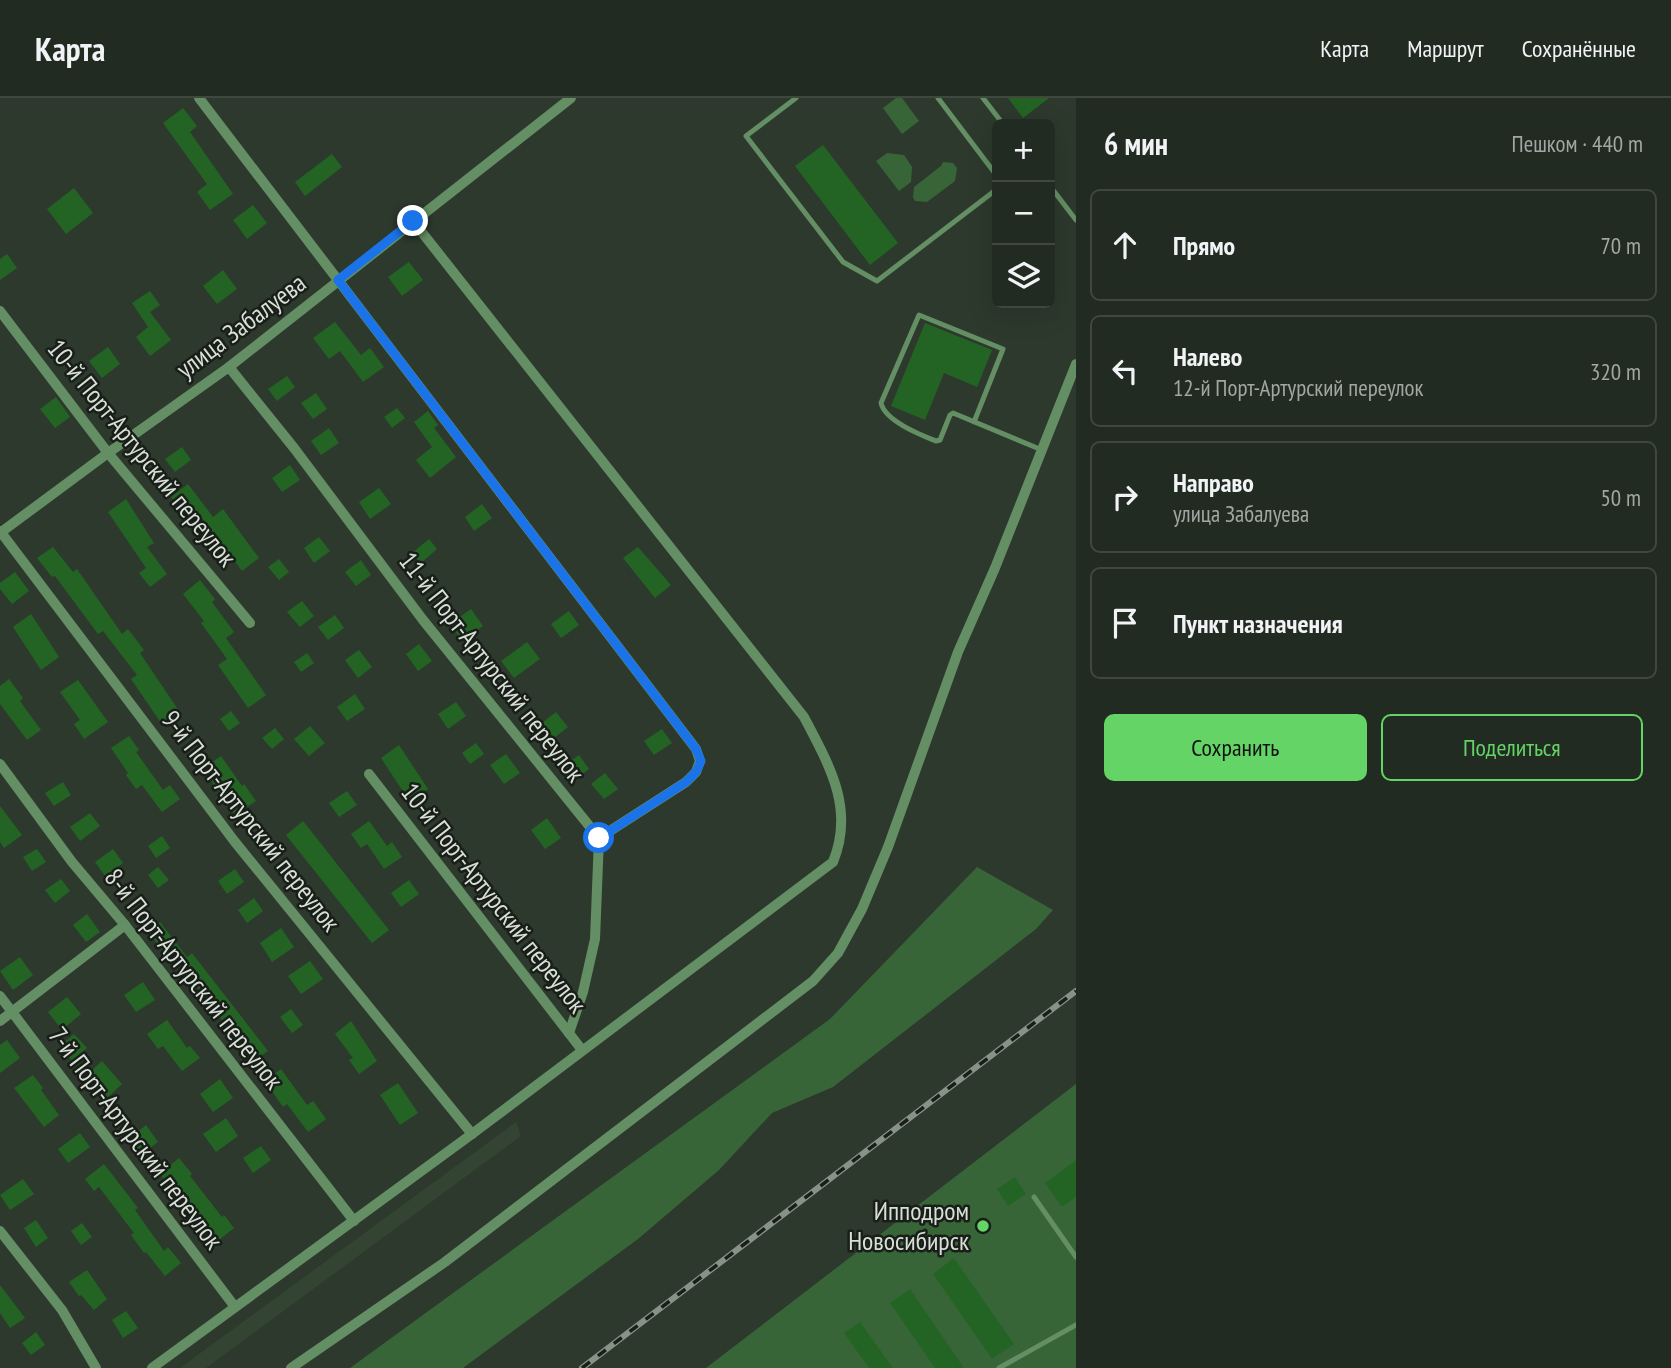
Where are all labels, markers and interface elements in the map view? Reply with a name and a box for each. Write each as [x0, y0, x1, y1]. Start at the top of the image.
text: Карта [35, 27, 105, 70]
text: Карта [1320, 33, 1369, 64]
text: Маршрут [1407, 33, 1484, 64]
text: Сохранённые [1522, 33, 1636, 64]
map controls [992, 119, 1055, 308]
button: + [992, 119, 1055, 182]
text: 6 мин [1104, 124, 1168, 163]
text: Пешком · 440 m [1512, 129, 1643, 158]
button: − [992, 182, 1055, 245]
route end [397, 205, 428, 236]
icon: ahead [1106, 226, 1144, 264]
text: Прямо [1173, 229, 1235, 262]
text: 70 m [1600, 231, 1641, 260]
button: layers [992, 245, 1055, 308]
street label: улица Забалуева [169, 266, 312, 385]
street label: 10-й Порт-Артурский переулок [40, 332, 244, 573]
text: Налево [1173, 340, 1242, 373]
icon: left [1106, 352, 1144, 390]
text: 320 m [1590, 357, 1641, 386]
text: 12-й Порт-Артурский переулок [1173, 373, 1423, 402]
text: Направо [1173, 466, 1254, 499]
icon: right [1106, 478, 1144, 516]
text: 50 m [1600, 483, 1641, 512]
text: улица Забалуева [1173, 499, 1309, 528]
street label: 11-й Порт-Артурский переулок [392, 545, 593, 788]
icon: arrive [1106, 604, 1144, 642]
text: Пункт назначения [1173, 607, 1343, 640]
street label: 9-й Порт-Артурский переулок [155, 704, 348, 938]
button: Сохранить [1104, 714, 1367, 781]
button: Поделиться [1381, 714, 1643, 781]
street label: 10-й Порт-Артурский переулок [394, 776, 595, 1019]
route start [583, 822, 614, 853]
street label: 8-й Порт-Артурский переулок [98, 862, 291, 1096]
street label: 7-й Порт-Артурский переулок [42, 1020, 231, 1255]
place label: Ипподром Новосибирск [848, 1194, 969, 1257]
marker: Ипподром Новосибирск [975, 1218, 991, 1234]

